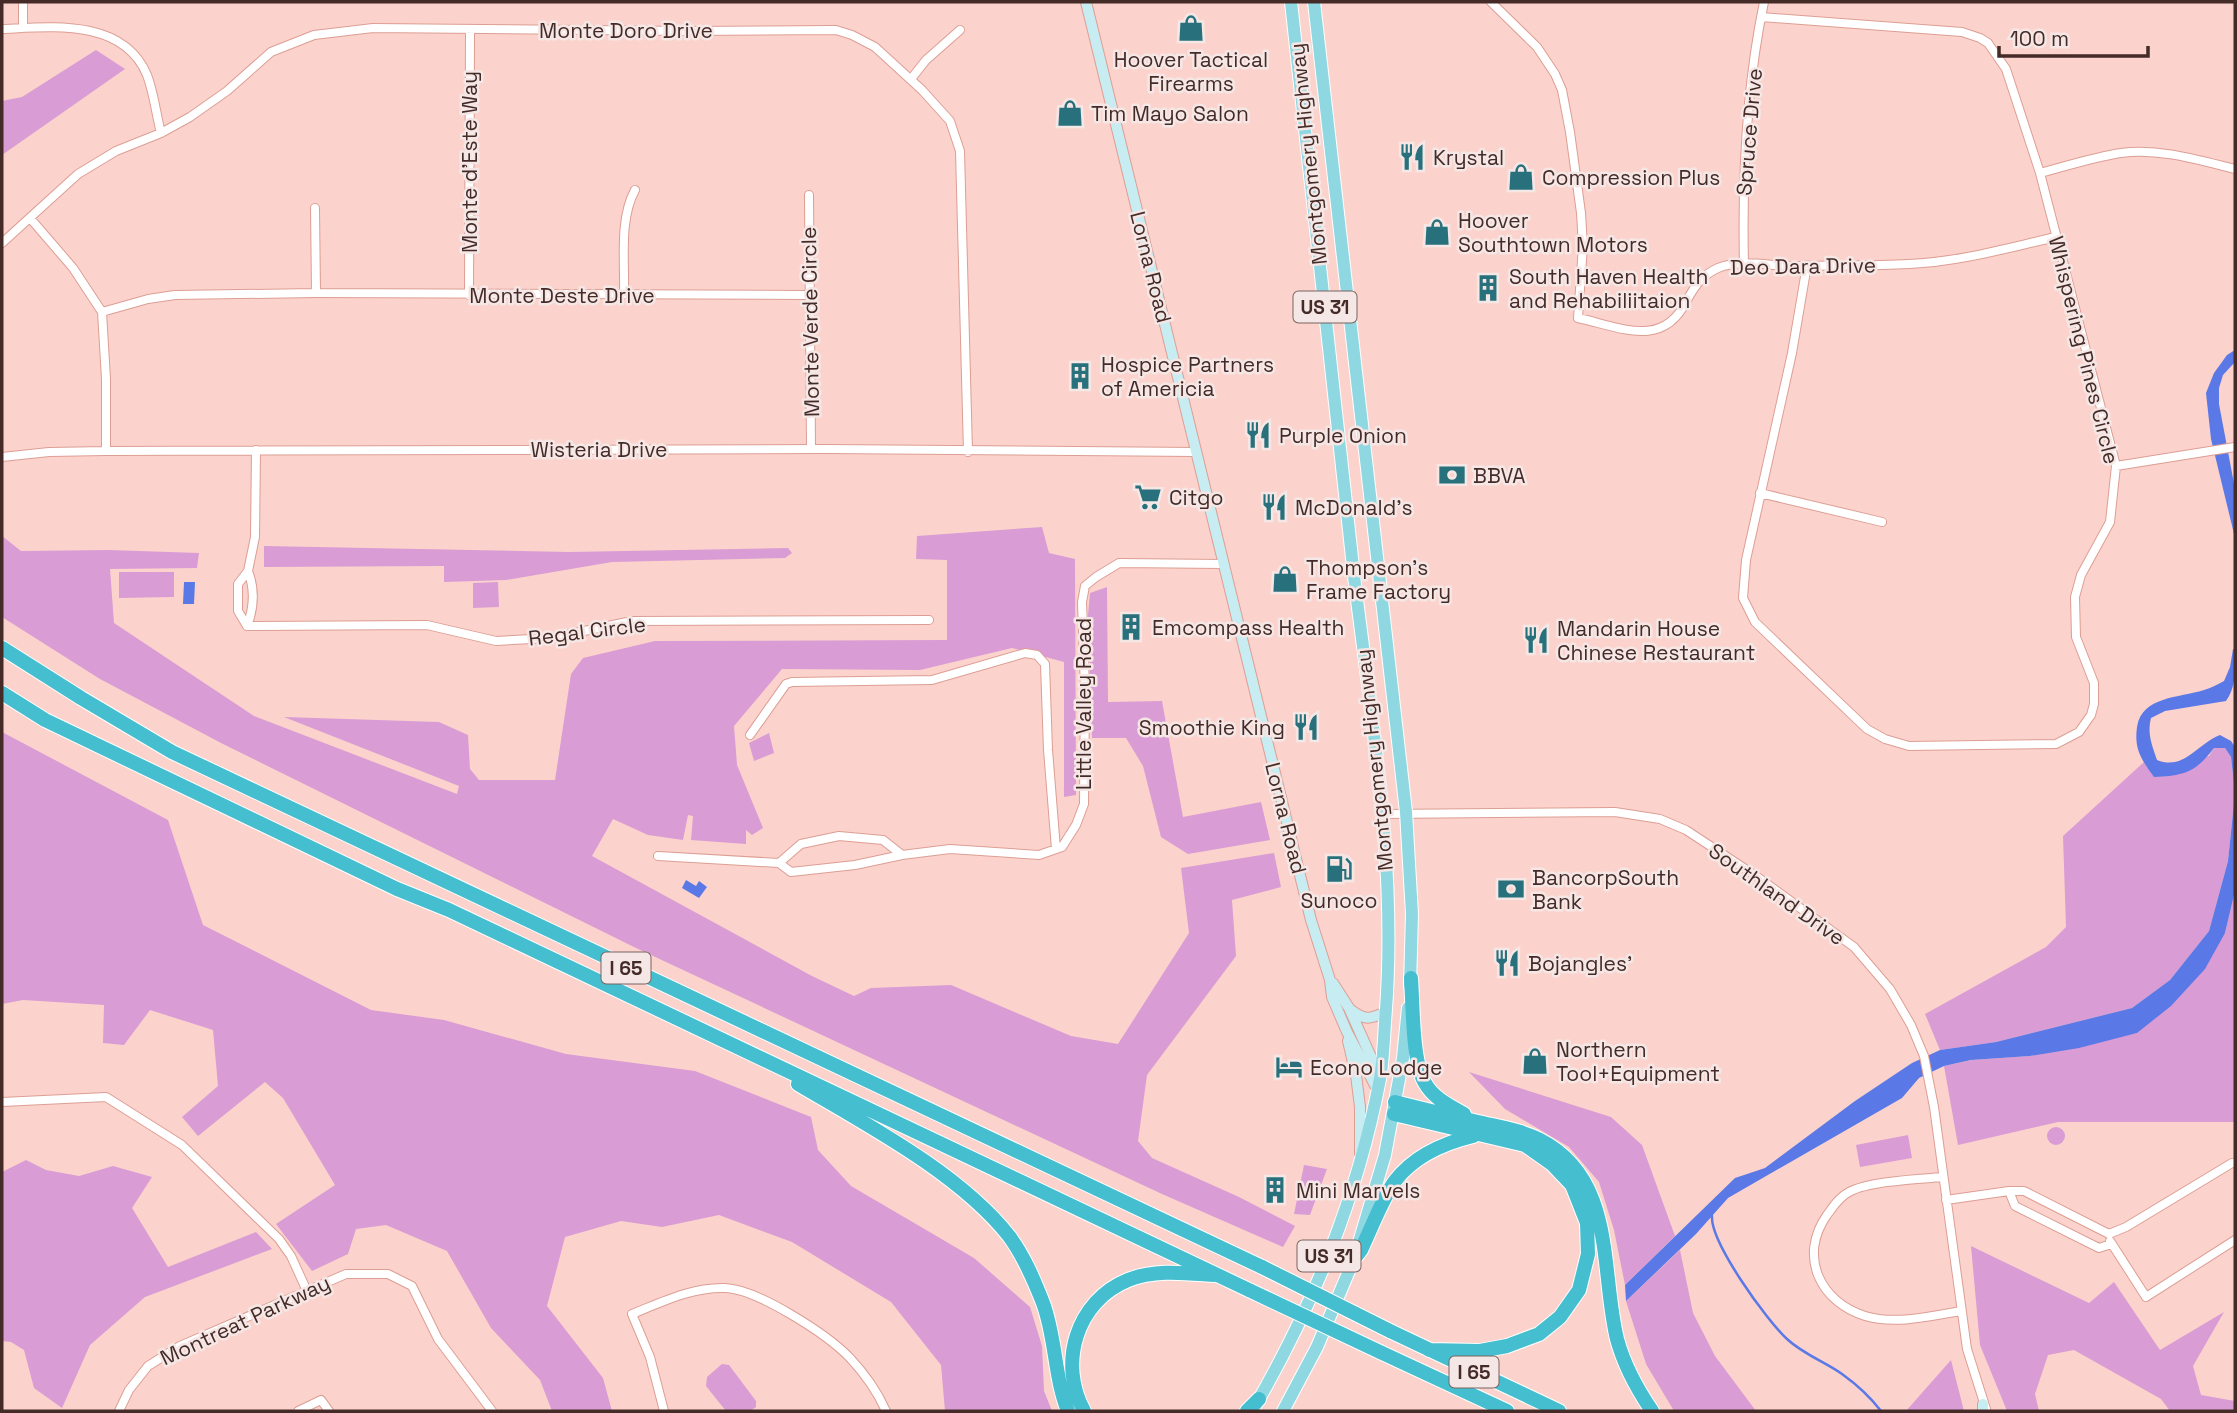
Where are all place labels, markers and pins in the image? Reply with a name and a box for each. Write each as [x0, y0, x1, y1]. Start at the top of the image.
shop icon: Hoover Tactical Firearms [1176, 13, 1206, 43]
place label: Hoover Tactical Firearms [1114, 46, 1268, 97]
shop icon: Tim Mayo Salon [1055, 98, 1085, 128]
place label: Tim Mayo Salon [1091, 100, 1249, 127]
restaurant icon: Krystal [1397, 142, 1427, 172]
place label: Krystal [1433, 144, 1504, 171]
shop icon: Compression Plus [1506, 162, 1536, 192]
place label: Compression Plus [1542, 164, 1720, 191]
place label: Hoover Southtown Motors [1458, 207, 1648, 258]
shop icon: Hoover Southtown Motors [1422, 217, 1452, 247]
place label: South Haven Health and Rehabiliitaion [1509, 263, 1708, 314]
building icon: South Haven Health and Rehabiliitaion [1473, 273, 1503, 303]
place label: Hospice Partners of Americia [1101, 351, 1274, 402]
building icon: Hospice Partners of Americia [1065, 361, 1095, 391]
restaurant icon: Purple Onion [1243, 420, 1273, 450]
place label: Purple Onion [1279, 422, 1407, 449]
bank icon: BBVA [1437, 460, 1467, 490]
place label: BBVA [1473, 462, 1526, 489]
supermarket icon: Citgo [1133, 482, 1163, 512]
place label: Citgo [1169, 484, 1223, 511]
restaurant icon: McDonald's [1259, 492, 1289, 522]
place label: McDonald's [1295, 494, 1413, 521]
place label: Thompson's Frame Factory [1306, 554, 1451, 605]
shop icon: Thompson's Frame Factory [1270, 564, 1300, 594]
building icon: Emcompass Health [1116, 612, 1146, 642]
place label: Emcompass Health [1152, 614, 1345, 641]
place label: Mandarin House Chinese Restaurant [1557, 615, 1755, 666]
restaurant icon: Mandarin House Chinese Restaurant [1521, 625, 1551, 655]
restaurant icon: Smoothie King [1291, 712, 1321, 742]
place label: Smoothie King [1139, 714, 1285, 741]
fuel station icon: Sunoco [1324, 854, 1354, 884]
place label: BancorpSouth Bank [1532, 864, 1679, 915]
bank icon: BancorpSouth Bank [1496, 874, 1526, 904]
place label: Sunoco [1300, 887, 1378, 914]
restaurant icon: Bojangles' [1492, 948, 1522, 978]
place label: Bojangles' [1528, 950, 1632, 977]
place label: Northern Tool+Equipment [1556, 1036, 1720, 1087]
shop icon: Northern Tool+Equipment [1520, 1046, 1550, 1076]
hotel icon: Econo Lodge [1274, 1052, 1304, 1082]
place label: Econo Lodge [1310, 1054, 1442, 1081]
building icon: Mini Marvels [1260, 1175, 1290, 1205]
place label: Mini Marvels [1296, 1177, 1420, 1204]

